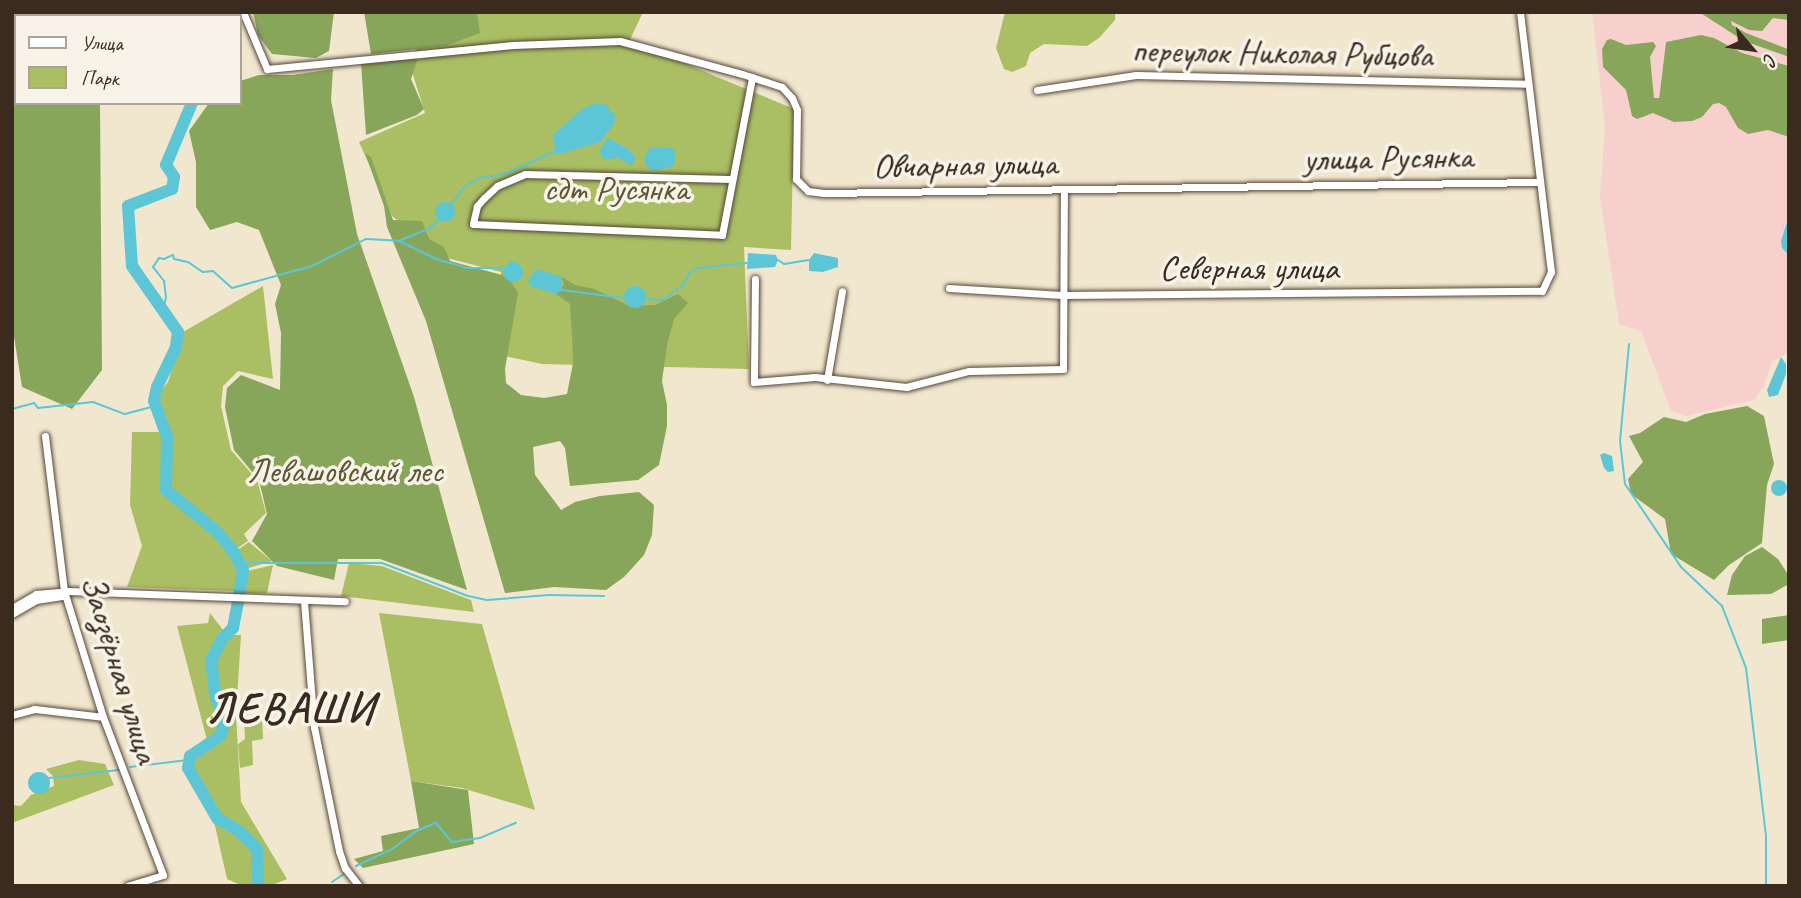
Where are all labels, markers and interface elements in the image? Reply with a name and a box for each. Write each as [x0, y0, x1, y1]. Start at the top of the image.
legend [14, 14, 242, 105]
north arrow [1717, 14, 1787, 84]
street label: переулок Николая Рубцова [1132, 29, 1432, 77]
text: Улица [81, 30, 123, 56]
text: С [1758, 49, 1783, 69]
text: Парк [81, 65, 118, 91]
street label: улица Русянка [1303, 136, 1473, 180]
street label: Овчарная улица [872, 142, 1058, 188]
park label: сдт Русянка [544, 168, 688, 210]
street label: Северная улица [1159, 247, 1339, 289]
park label: Левашовский лес [247, 450, 443, 492]
street label: Заозёрная улица [71, 569, 169, 769]
district label: ЛЕВАШИ [204, 684, 378, 734]

